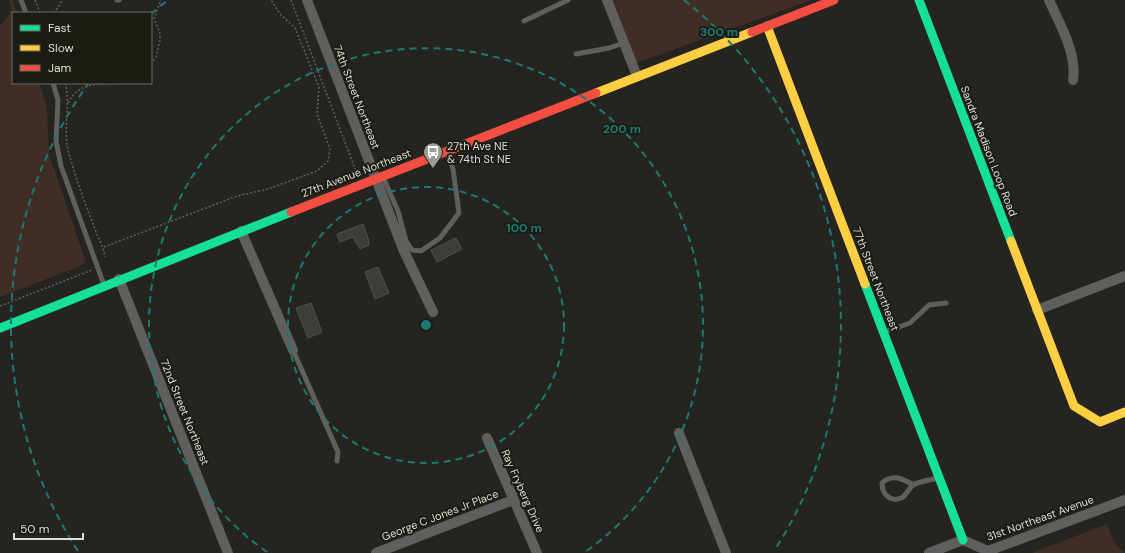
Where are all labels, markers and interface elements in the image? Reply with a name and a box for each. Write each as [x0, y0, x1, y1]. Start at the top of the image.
legend [12, 12, 152, 84]
text: Fast [48, 20, 71, 36]
text: 300 m [700, 24, 738, 40]
text: Slow [48, 40, 74, 56]
street label: 74th Street Northeast [331, 43, 383, 151]
text: Jam [48, 60, 71, 76]
street label: Sandra Madison Loop Road [958, 84, 1020, 218]
text: 200 m [603, 121, 641, 137]
place label: 27th Ave NE & 74th St NE [447, 139, 511, 166]
bus stop icon: 27th Ave NE & 74th St NE [422, 141, 444, 169]
street label: 27th Avenue Northeast [299, 146, 413, 200]
text: 100 m [506, 220, 542, 236]
street label: 77th Street Northeast [850, 225, 902, 333]
centre of rings [419, 318, 433, 332]
street label: 72nd Street Northeast [157, 357, 213, 467]
street label: Ray Fryberg Drive [498, 447, 548, 535]
street label: George C Jones Jr Place [380, 486, 500, 544]
street label: 31st Northeast Avenue [984, 492, 1096, 544]
scale bar [14, 515, 83, 541]
text: 50 m [20, 521, 49, 537]

